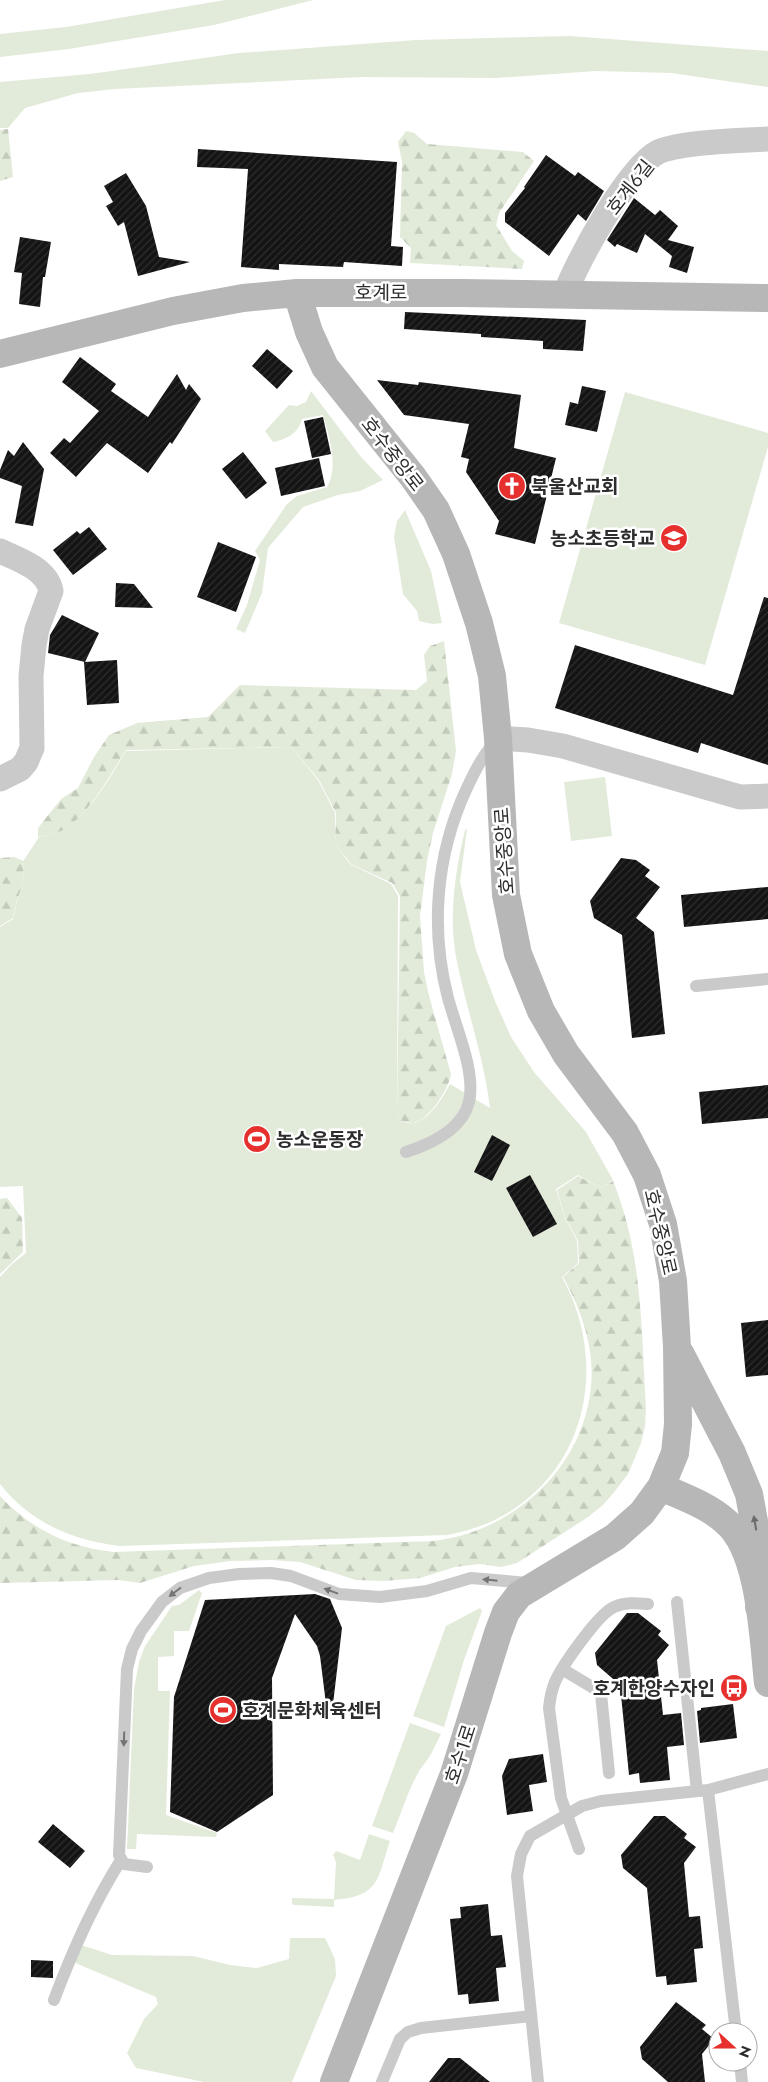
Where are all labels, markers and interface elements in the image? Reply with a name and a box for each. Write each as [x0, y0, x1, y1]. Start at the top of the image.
street label: 호계6길 [600, 154, 661, 221]
street label: 호계로 [355, 279, 407, 306]
street label: 호수중앙로 [355, 412, 430, 497]
church icon: 북울산교회 [497, 471, 527, 501]
place label: 북울산교회 [531, 473, 618, 500]
school or university icon: 농소초등학교 [659, 523, 689, 553]
place label: 농소초등학교 [550, 525, 655, 552]
street label: 호수중앙로 [488, 806, 521, 896]
sports icon: 농소운동장 [242, 1124, 272, 1154]
place label: 농소운동장 [276, 1126, 363, 1153]
street label: 호수중앙로 [638, 1186, 683, 1278]
one-way arrow [750, 1515, 758, 1531]
one-way arrow [482, 1576, 498, 1584]
one-way arrow [169, 1587, 182, 1598]
one-way arrow [323, 1587, 338, 1594]
bus stop icon: 호계한양수자인 [719, 1673, 749, 1703]
place label: 호계한양수자인 [593, 1675, 715, 1702]
sports icon: 호계문화체육센터 [208, 1695, 238, 1725]
place label: 호계문화체육센터 [242, 1697, 382, 1724]
street label: 호수1로 [438, 1721, 483, 1787]
one-way arrow [119, 1731, 127, 1747]
north arrow [708, 2022, 758, 2072]
text: N [734, 2043, 756, 2060]

